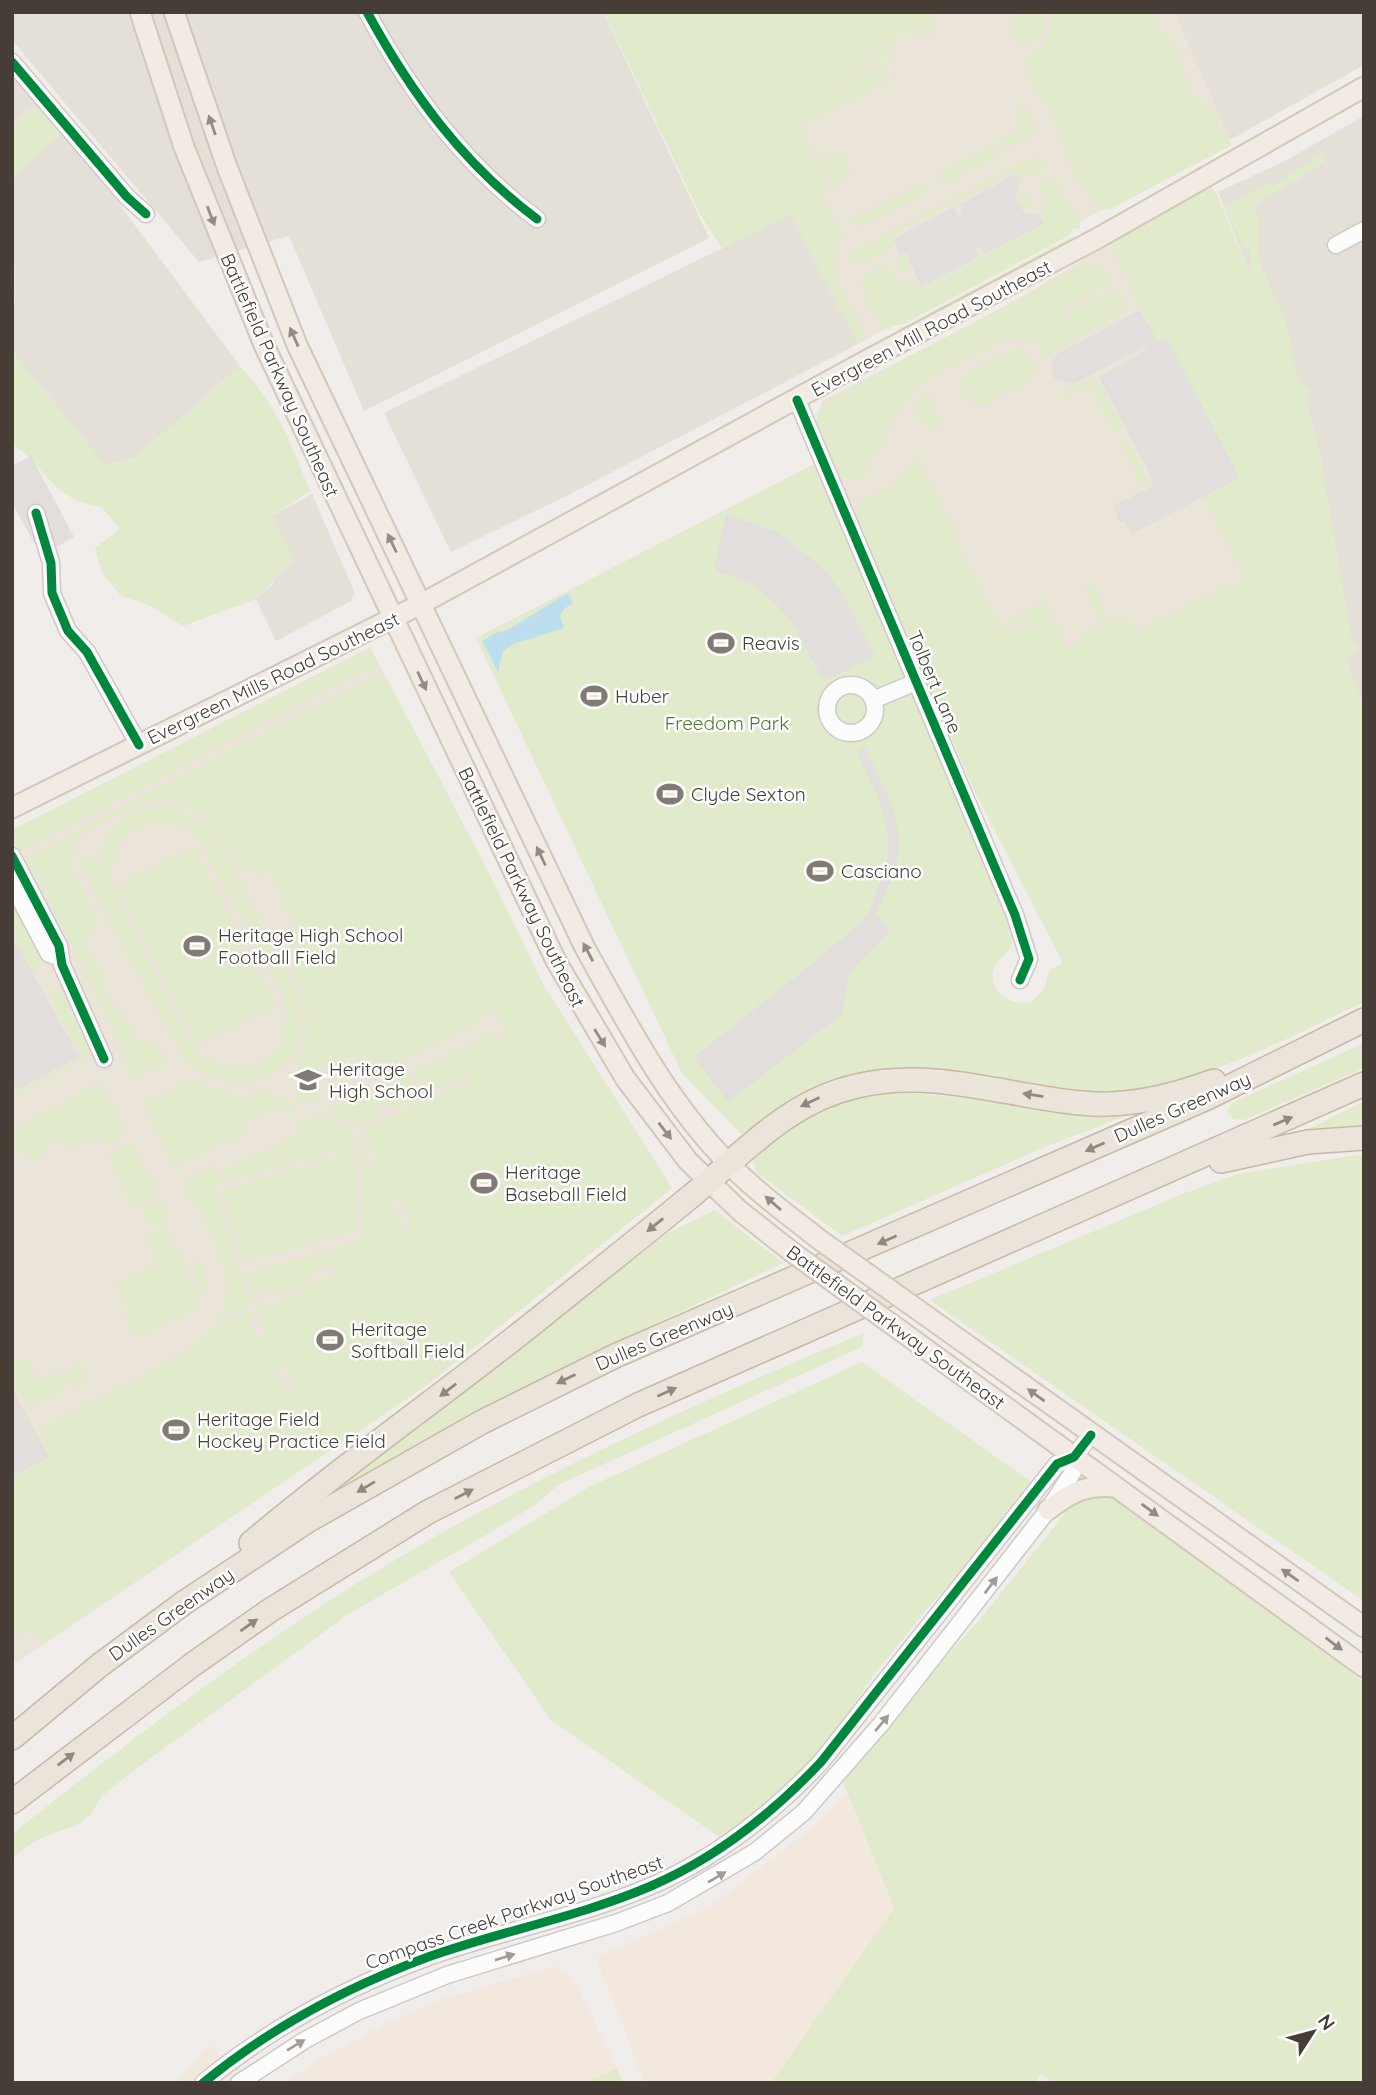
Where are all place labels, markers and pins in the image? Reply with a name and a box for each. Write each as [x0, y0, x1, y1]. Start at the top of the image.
sports icon: Reavis [706, 628, 736, 658]
place label: Reavis [742, 631, 800, 655]
sports icon: Huber [579, 681, 609, 711]
place label: Huber [615, 684, 670, 708]
sports icon: Clyde Sexton [655, 779, 685, 809]
place label: Clyde Sexton [691, 782, 806, 806]
sports icon: Casciano [805, 856, 835, 886]
place label: Casciano [841, 859, 922, 883]
place label: Heritage High School Football Field [218, 923, 403, 969]
sports icon: Heritage High School Football Field [182, 931, 212, 961]
place label: Heritage High School [329, 1057, 433, 1103]
school or university icon: Heritage High School [293, 1065, 323, 1095]
place label: Heritage Baseball Field [505, 1160, 627, 1206]
sports icon: Heritage Baseball Field [469, 1168, 499, 1198]
place label: Heritage Softball Field [351, 1317, 465, 1363]
sports icon: Heritage Softball Field [315, 1325, 345, 1355]
place label: Heritage Field Hockey Practice Field [197, 1407, 386, 1453]
sports icon: Heritage Field Hockey Practice Field [161, 1415, 191, 1445]

